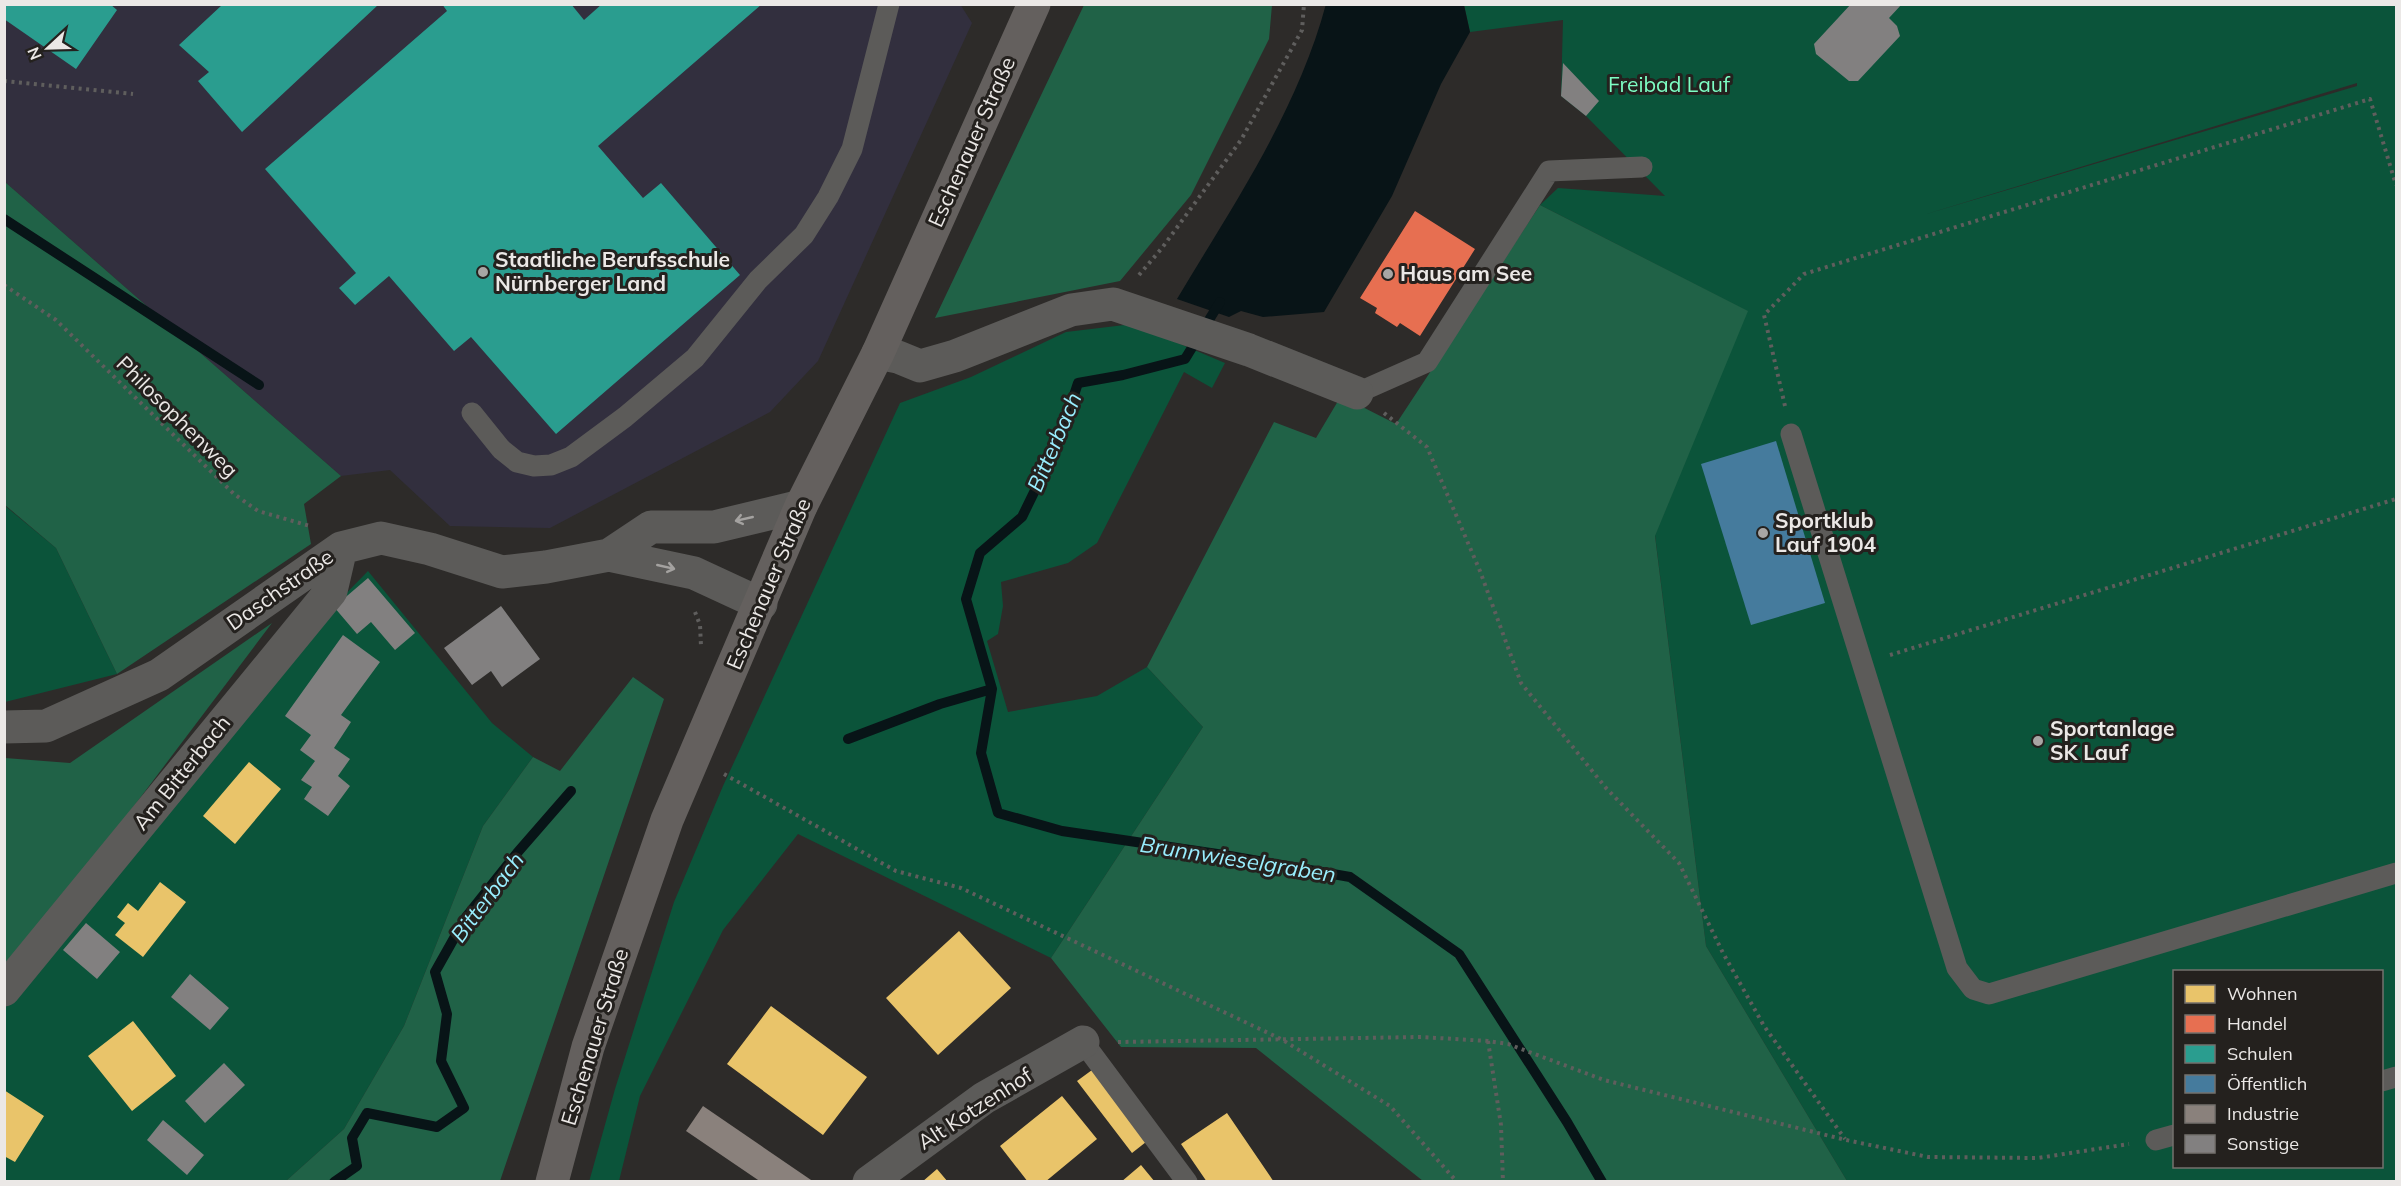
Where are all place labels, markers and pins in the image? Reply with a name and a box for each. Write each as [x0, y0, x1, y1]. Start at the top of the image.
place label: Staatliche Berufsschule Nürnberger Land [495, 246, 730, 296]
place label: Haus am See [1400, 260, 1532, 286]
marker: Staatliche Berufsschule Nürnberger Land [476, 265, 490, 279]
marker: Haus am See [1381, 267, 1395, 281]
place label: Sportklub Lauf 1904 [1775, 507, 1877, 557]
marker: Sportklub Lauf 1904 [1756, 526, 1770, 540]
place label: Sportanlage SK Lauf [2050, 715, 2175, 765]
marker: Sportanlage SK Lauf [2031, 734, 2045, 748]

